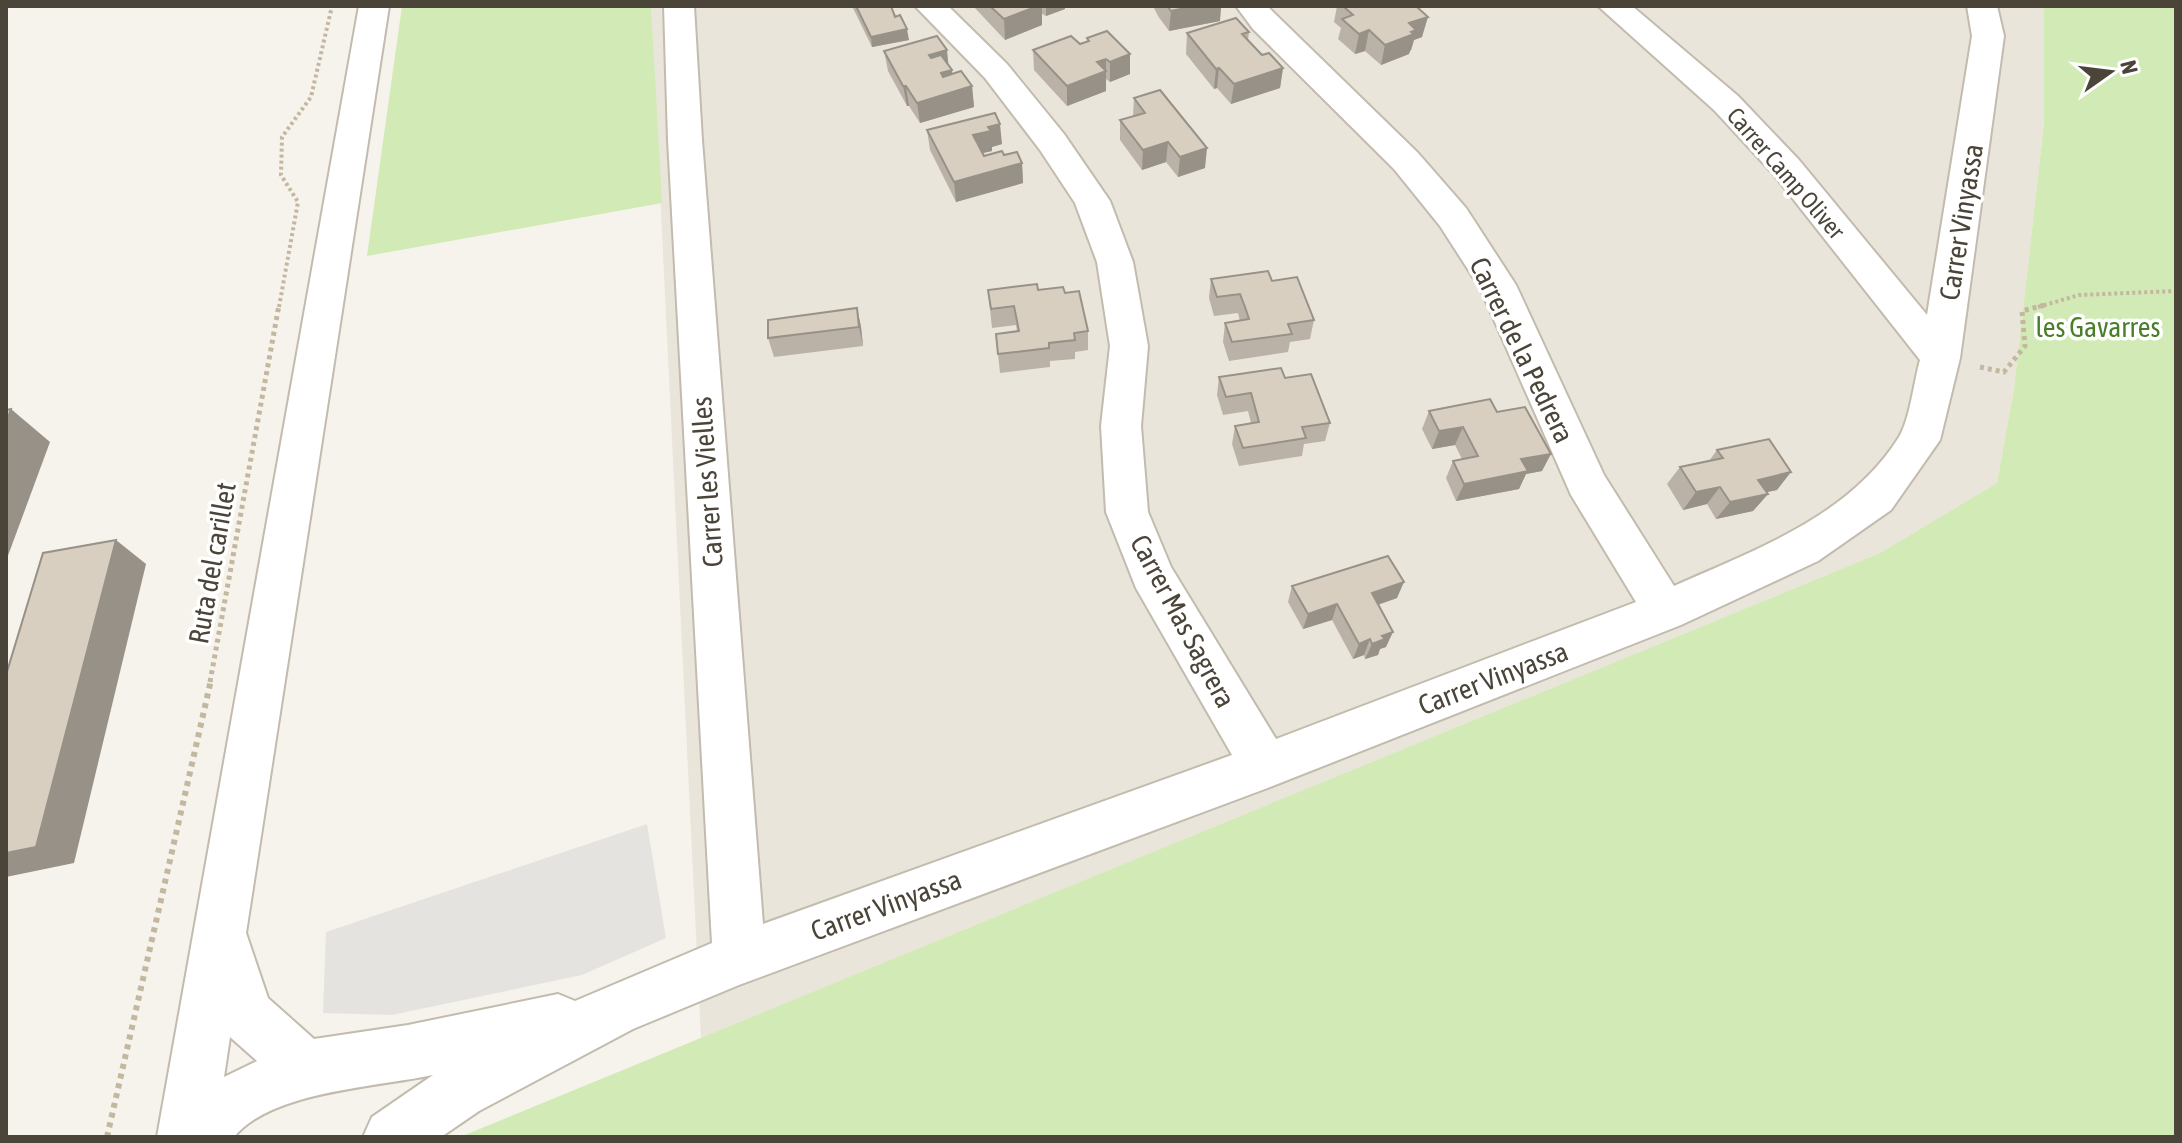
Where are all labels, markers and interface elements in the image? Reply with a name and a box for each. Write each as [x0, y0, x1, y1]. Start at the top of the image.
north arrow [2070, 32, 2150, 112]
text: N [2115, 58, 2144, 77]
street label: Carrer Camp Oliver [1722, 102, 1851, 245]
street label: Carrer Vinyassa [1933, 142, 1989, 302]
street label: Carrer de la Pedrera [1463, 252, 1581, 448]
park label: les Gavarres [2036, 311, 2160, 343]
street label: Carrer les Vielles [685, 396, 729, 568]
street label: Ruta del carillet [182, 480, 242, 646]
street label: Carrer Mas Sagrera [1124, 529, 1242, 713]
street label: Carrer Vinyassa [1414, 635, 1572, 721]
street label: Carrer Vinyassa [806, 863, 966, 947]

